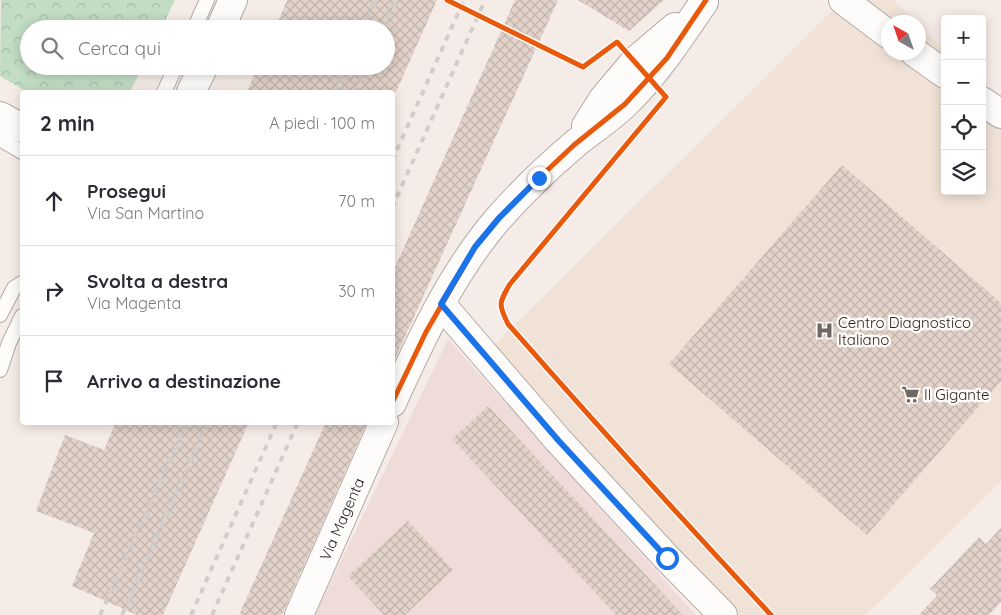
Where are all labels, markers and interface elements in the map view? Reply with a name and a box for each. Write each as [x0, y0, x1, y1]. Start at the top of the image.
north arrow [881, 15, 926, 60]
map controls [941, 15, 986, 195]
button: + [941, 15, 986, 60]
search box [20, 20, 395, 75]
icon: search [38, 34, 66, 62]
text: Cerca qui [78, 36, 161, 60]
button: − [941, 60, 986, 105]
button: locate [941, 105, 986, 150]
text: 2 min [40, 110, 95, 136]
text: A piedi · 100 m [269, 113, 375, 133]
button: layers [941, 150, 986, 195]
route end [528, 167, 551, 190]
text: Prosegui [87, 179, 166, 203]
icon: ahead [40, 187, 68, 215]
text: 70 m [338, 191, 375, 211]
text: Via San Martino [87, 203, 204, 223]
text: Svolta a destra [87, 269, 228, 293]
icon: right [40, 277, 68, 305]
text: 30 m [338, 281, 375, 301]
text: Via Magenta [87, 293, 181, 313]
place label: Centro Diagnostico Italiano [838, 313, 971, 349]
hospital icon: Centro Diagnostico Italiano [814, 321, 834, 341]
icon: arrive [40, 367, 68, 395]
text: Arrivo a destinazione [87, 369, 281, 393]
supermarket icon: Il Gigante [900, 384, 920, 404]
place label: Il Gigante [924, 385, 989, 404]
street label: Via Magenta [315, 475, 368, 563]
route start [656, 547, 679, 570]

